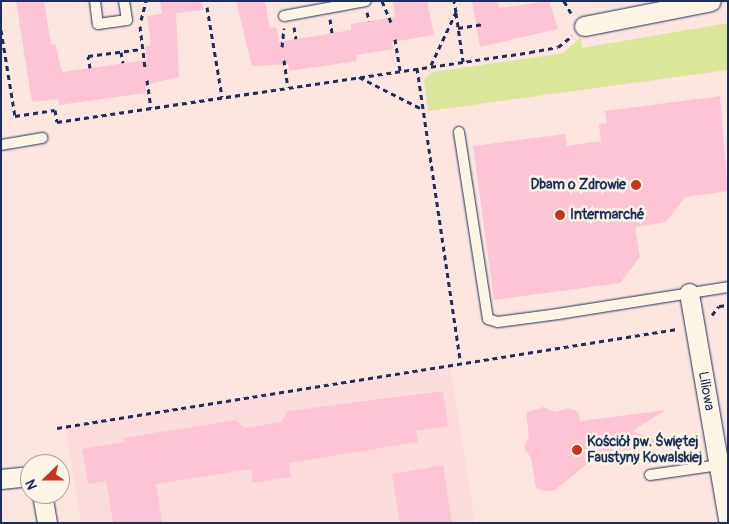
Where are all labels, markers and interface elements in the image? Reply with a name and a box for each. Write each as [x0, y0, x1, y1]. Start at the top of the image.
place label: Dbam o Zdrowie [530, 177, 626, 193]
marker: Dbam o Zdrowie [630, 179, 642, 191]
place label: Intermarché [570, 207, 644, 223]
marker: Intermarché [554, 209, 566, 221]
street label: Liliowa [694, 370, 718, 412]
place label: Kościół pw. Świętej Faustyny Kowalskiej [587, 434, 702, 467]
marker: Kościół pw. Świętej Faustyny Kowalskiej [571, 444, 583, 456]
north arrow [20, 454, 70, 504]
text: N [22, 477, 41, 492]

